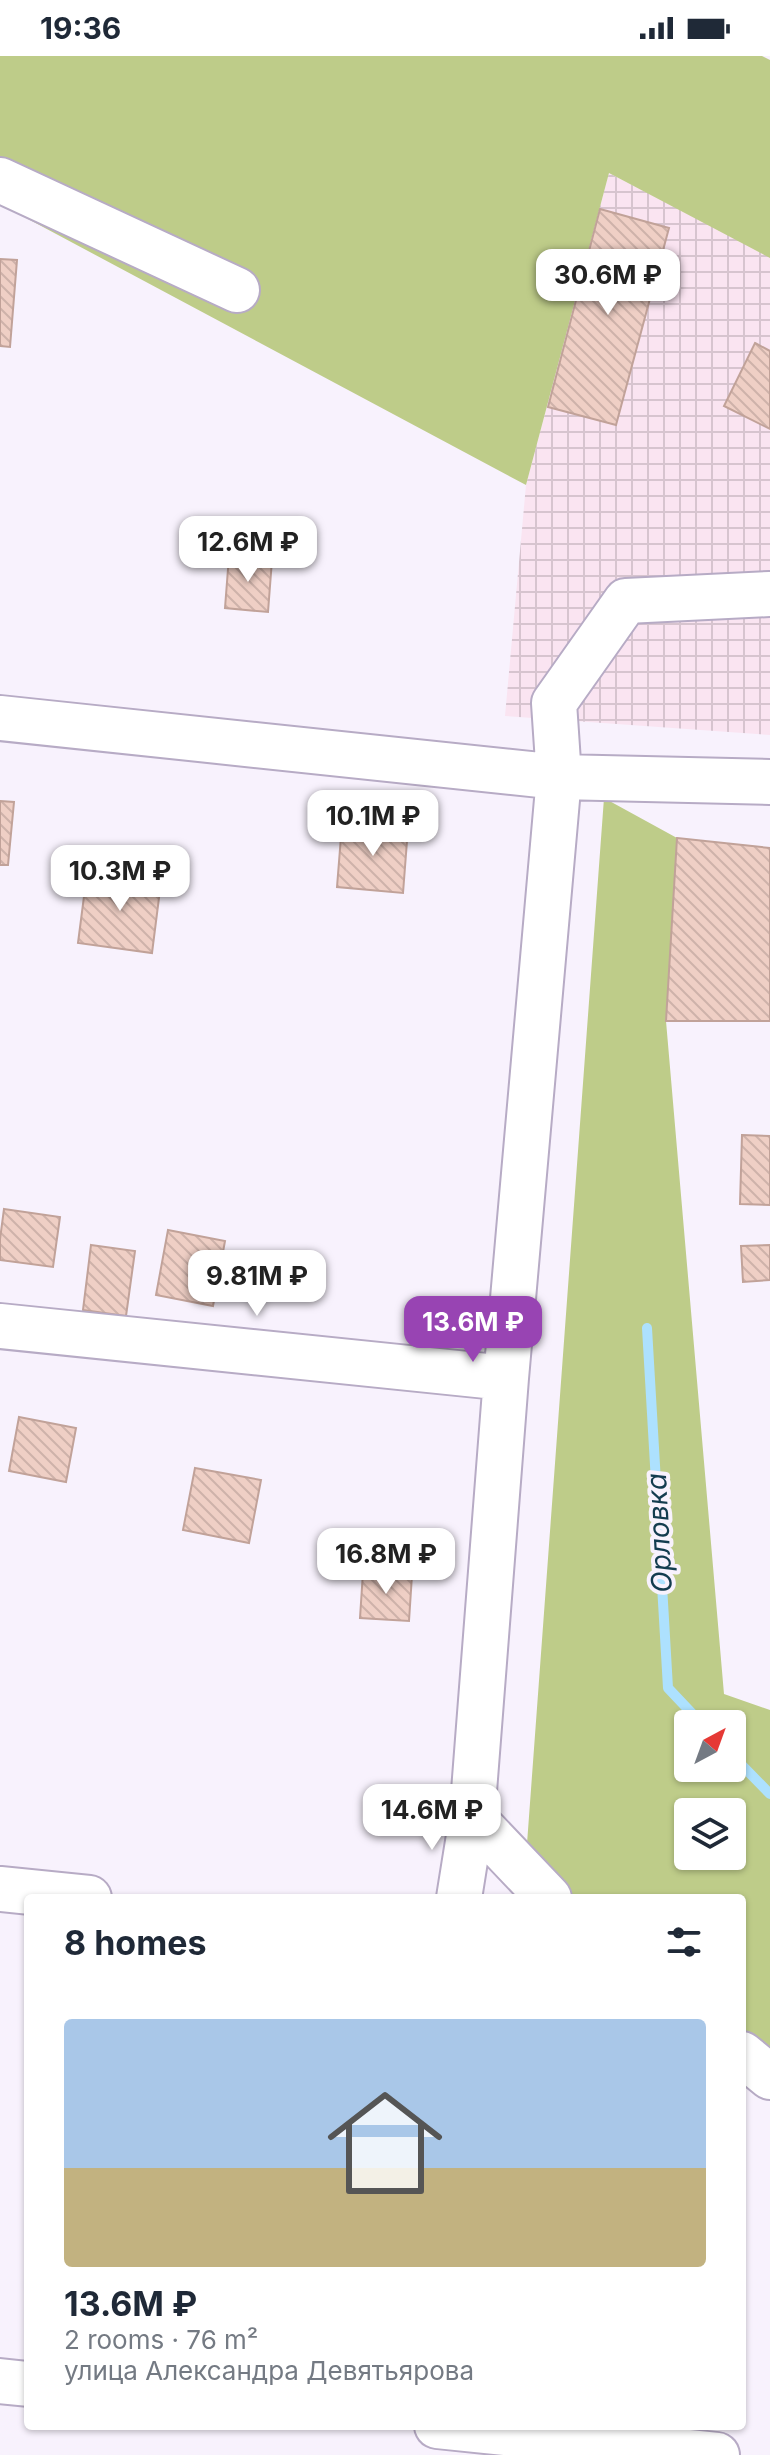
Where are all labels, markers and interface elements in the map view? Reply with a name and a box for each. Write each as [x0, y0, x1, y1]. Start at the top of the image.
text: 19:36 [40, 10, 121, 46]
pin: 30.6M ₽ [534, 249, 682, 317]
text: 30.6M ₽ [554, 259, 662, 290]
pin: 12.6M ₽ [174, 516, 322, 584]
text: 12.6M ₽ [197, 526, 299, 557]
pin: 10.1M ₽ [299, 790, 447, 858]
text: 10.1M ₽ [325, 800, 421, 831]
pin: 10.3M ₽ [46, 845, 194, 913]
text: 10.3M ₽ [69, 855, 171, 886]
pin: 9.81M ₽ [183, 1250, 331, 1318]
text: 9.81M ₽ [206, 1260, 308, 1291]
pin: 13.6M ₽ [399, 1296, 547, 1364]
text: 13.6M ₽ [422, 1306, 524, 1337]
water label: Орловка [639, 1472, 679, 1594]
pin: 16.8M ₽ [312, 1528, 460, 1596]
text: 16.8M ₽ [335, 1538, 437, 1569]
north arrow [674, 1710, 746, 1782]
map controls [674, 1710, 746, 1870]
pin: 14.6M ₽ [358, 1784, 506, 1852]
text: 14.6M ₽ [381, 1794, 483, 1825]
button: layers [674, 1798, 746, 1870]
icon: filters [662, 1920, 706, 1964]
text: 8 homes [64, 1922, 207, 1963]
icon: home [313, 2071, 457, 2215]
text: 13.6M ₽ [64, 2283, 197, 2324]
text: 2 rooms · 76 m² [64, 2324, 258, 2355]
text: улица Александра Девятьярова [64, 2355, 474, 2386]

